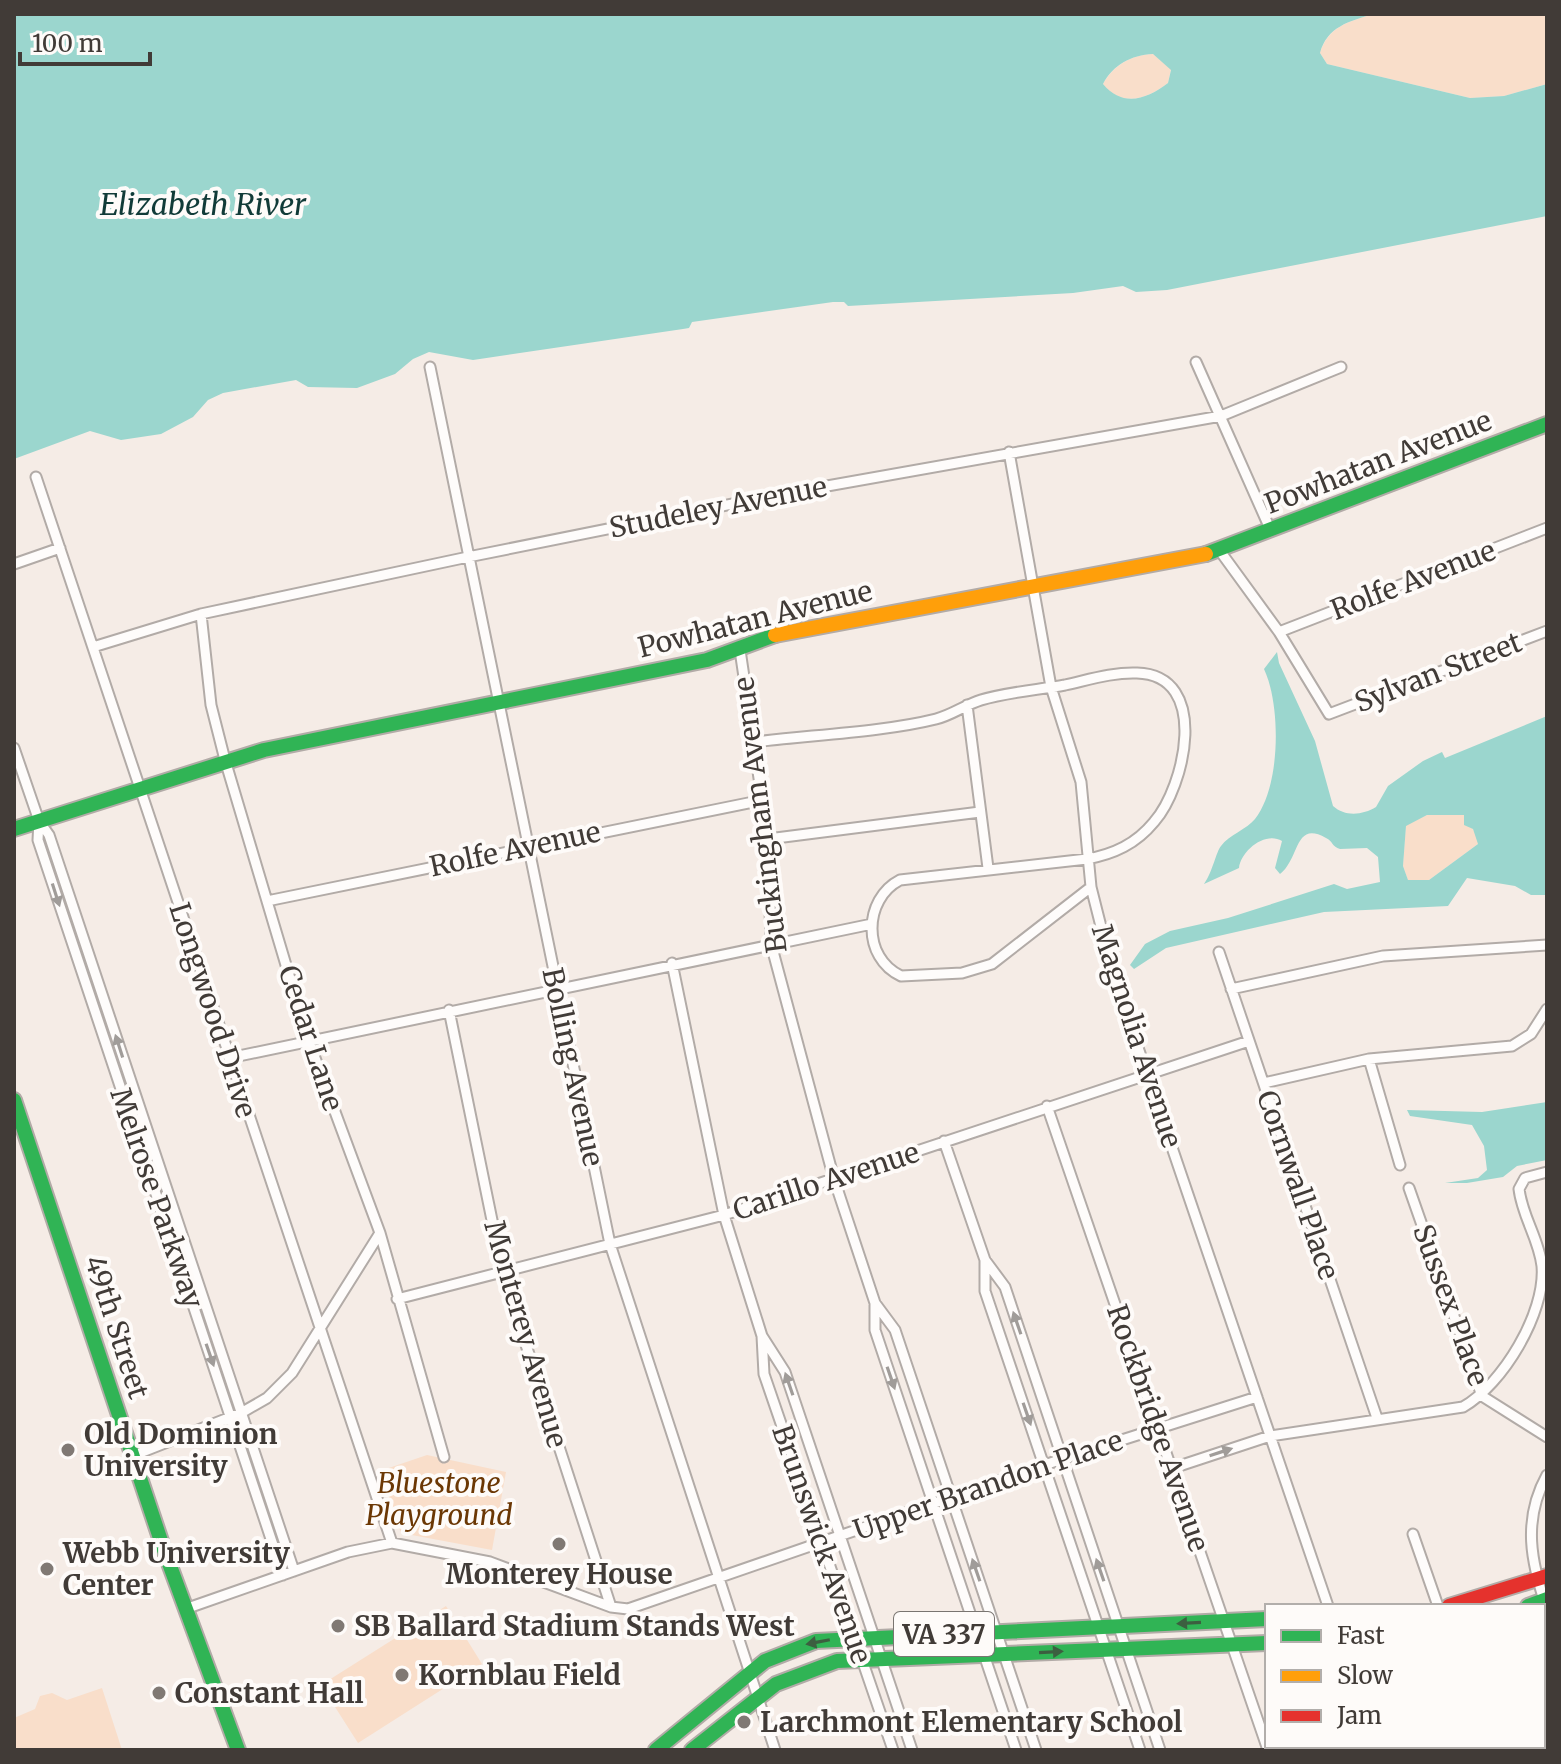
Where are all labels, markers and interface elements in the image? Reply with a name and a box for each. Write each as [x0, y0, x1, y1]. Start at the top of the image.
scale bar [20, 16, 150, 66]
text: 100 m [32, 28, 103, 59]
water label: Elizabeth River [100, 185, 307, 223]
street label: Powhatan Avenue [1260, 402, 1496, 522]
street label: Studeley Avenue [606, 468, 830, 546]
street label: Rolfe Avenue [1325, 532, 1501, 628]
street label: Powhatan Avenue [634, 573, 876, 665]
street label: Sylvan Street [1349, 624, 1527, 720]
street label: Buckingham Avenue [725, 675, 795, 955]
street label: Rolfe Avenue [426, 813, 604, 885]
one-way arrow [51, 884, 63, 908]
street label: Longwood Drive [161, 898, 265, 1122]
street label: Magnolia Avenue [1084, 920, 1190, 1152]
street label: Cedar Lane [271, 961, 351, 1115]
street label: Bolling Avenue [534, 964, 612, 1170]
one-way arrow [112, 1033, 124, 1057]
street label: Melrose Parkway [102, 1083, 212, 1314]
street label: Cornwall Place [1249, 1086, 1347, 1284]
street label: Carillo Avenue [728, 1134, 924, 1228]
street label: Monterey Avenue [476, 1216, 576, 1452]
street label: Sussex Place [1405, 1219, 1497, 1391]
street label: 49th Street [77, 1251, 157, 1403]
street label: Rockbridge Avenue [1099, 1300, 1217, 1556]
one-way arrow [1010, 1311, 1023, 1335]
one-way arrow [204, 1343, 216, 1367]
one-way arrow [885, 1366, 897, 1390]
one-way arrow [782, 1372, 795, 1396]
one-way arrow [1022, 1403, 1034, 1427]
place label: Old Dominion University [84, 1416, 278, 1484]
street label: Brunswick Avenue [764, 1420, 880, 1668]
street label: Upper Brandon Place [849, 1422, 1127, 1548]
marker: Old Dominion University [59, 1441, 77, 1459]
one-way arrow [1210, 1446, 1234, 1458]
park label: Bluestone Playground [365, 1465, 513, 1533]
place label: Webb University Center [62, 1535, 290, 1603]
marker: Monterey House [550, 1535, 568, 1553]
place label: Monterey House [445, 1556, 673, 1592]
one-way arrow [970, 1558, 982, 1582]
one-way arrow [1094, 1558, 1106, 1582]
marker: Webb University Center [38, 1560, 56, 1578]
legend [1265, 1604, 1545, 1748]
place label: SB Ballard Stadium Stands West [354, 1608, 795, 1644]
road number: VA 337 [894, 1612, 994, 1656]
one-way arrow [1176, 1616, 1201, 1629]
marker: SB Ballard Stadium Stands West [329, 1617, 347, 1635]
text: Fast [1337, 1620, 1385, 1651]
one-way arrow [805, 1636, 830, 1648]
one-way arrow [1039, 1646, 1064, 1659]
place label: Kornblau Field [418, 1657, 621, 1693]
text: Slow [1337, 1660, 1393, 1691]
marker: Kornblau Field [393, 1666, 411, 1684]
place label: Constant Hall [175, 1675, 364, 1711]
marker: Constant Hall [150, 1684, 168, 1702]
text: Jam [1336, 1700, 1382, 1731]
place label: Larchmont Elementary School [760, 1704, 1182, 1740]
marker: Larchmont Elementary School [735, 1713, 753, 1731]

